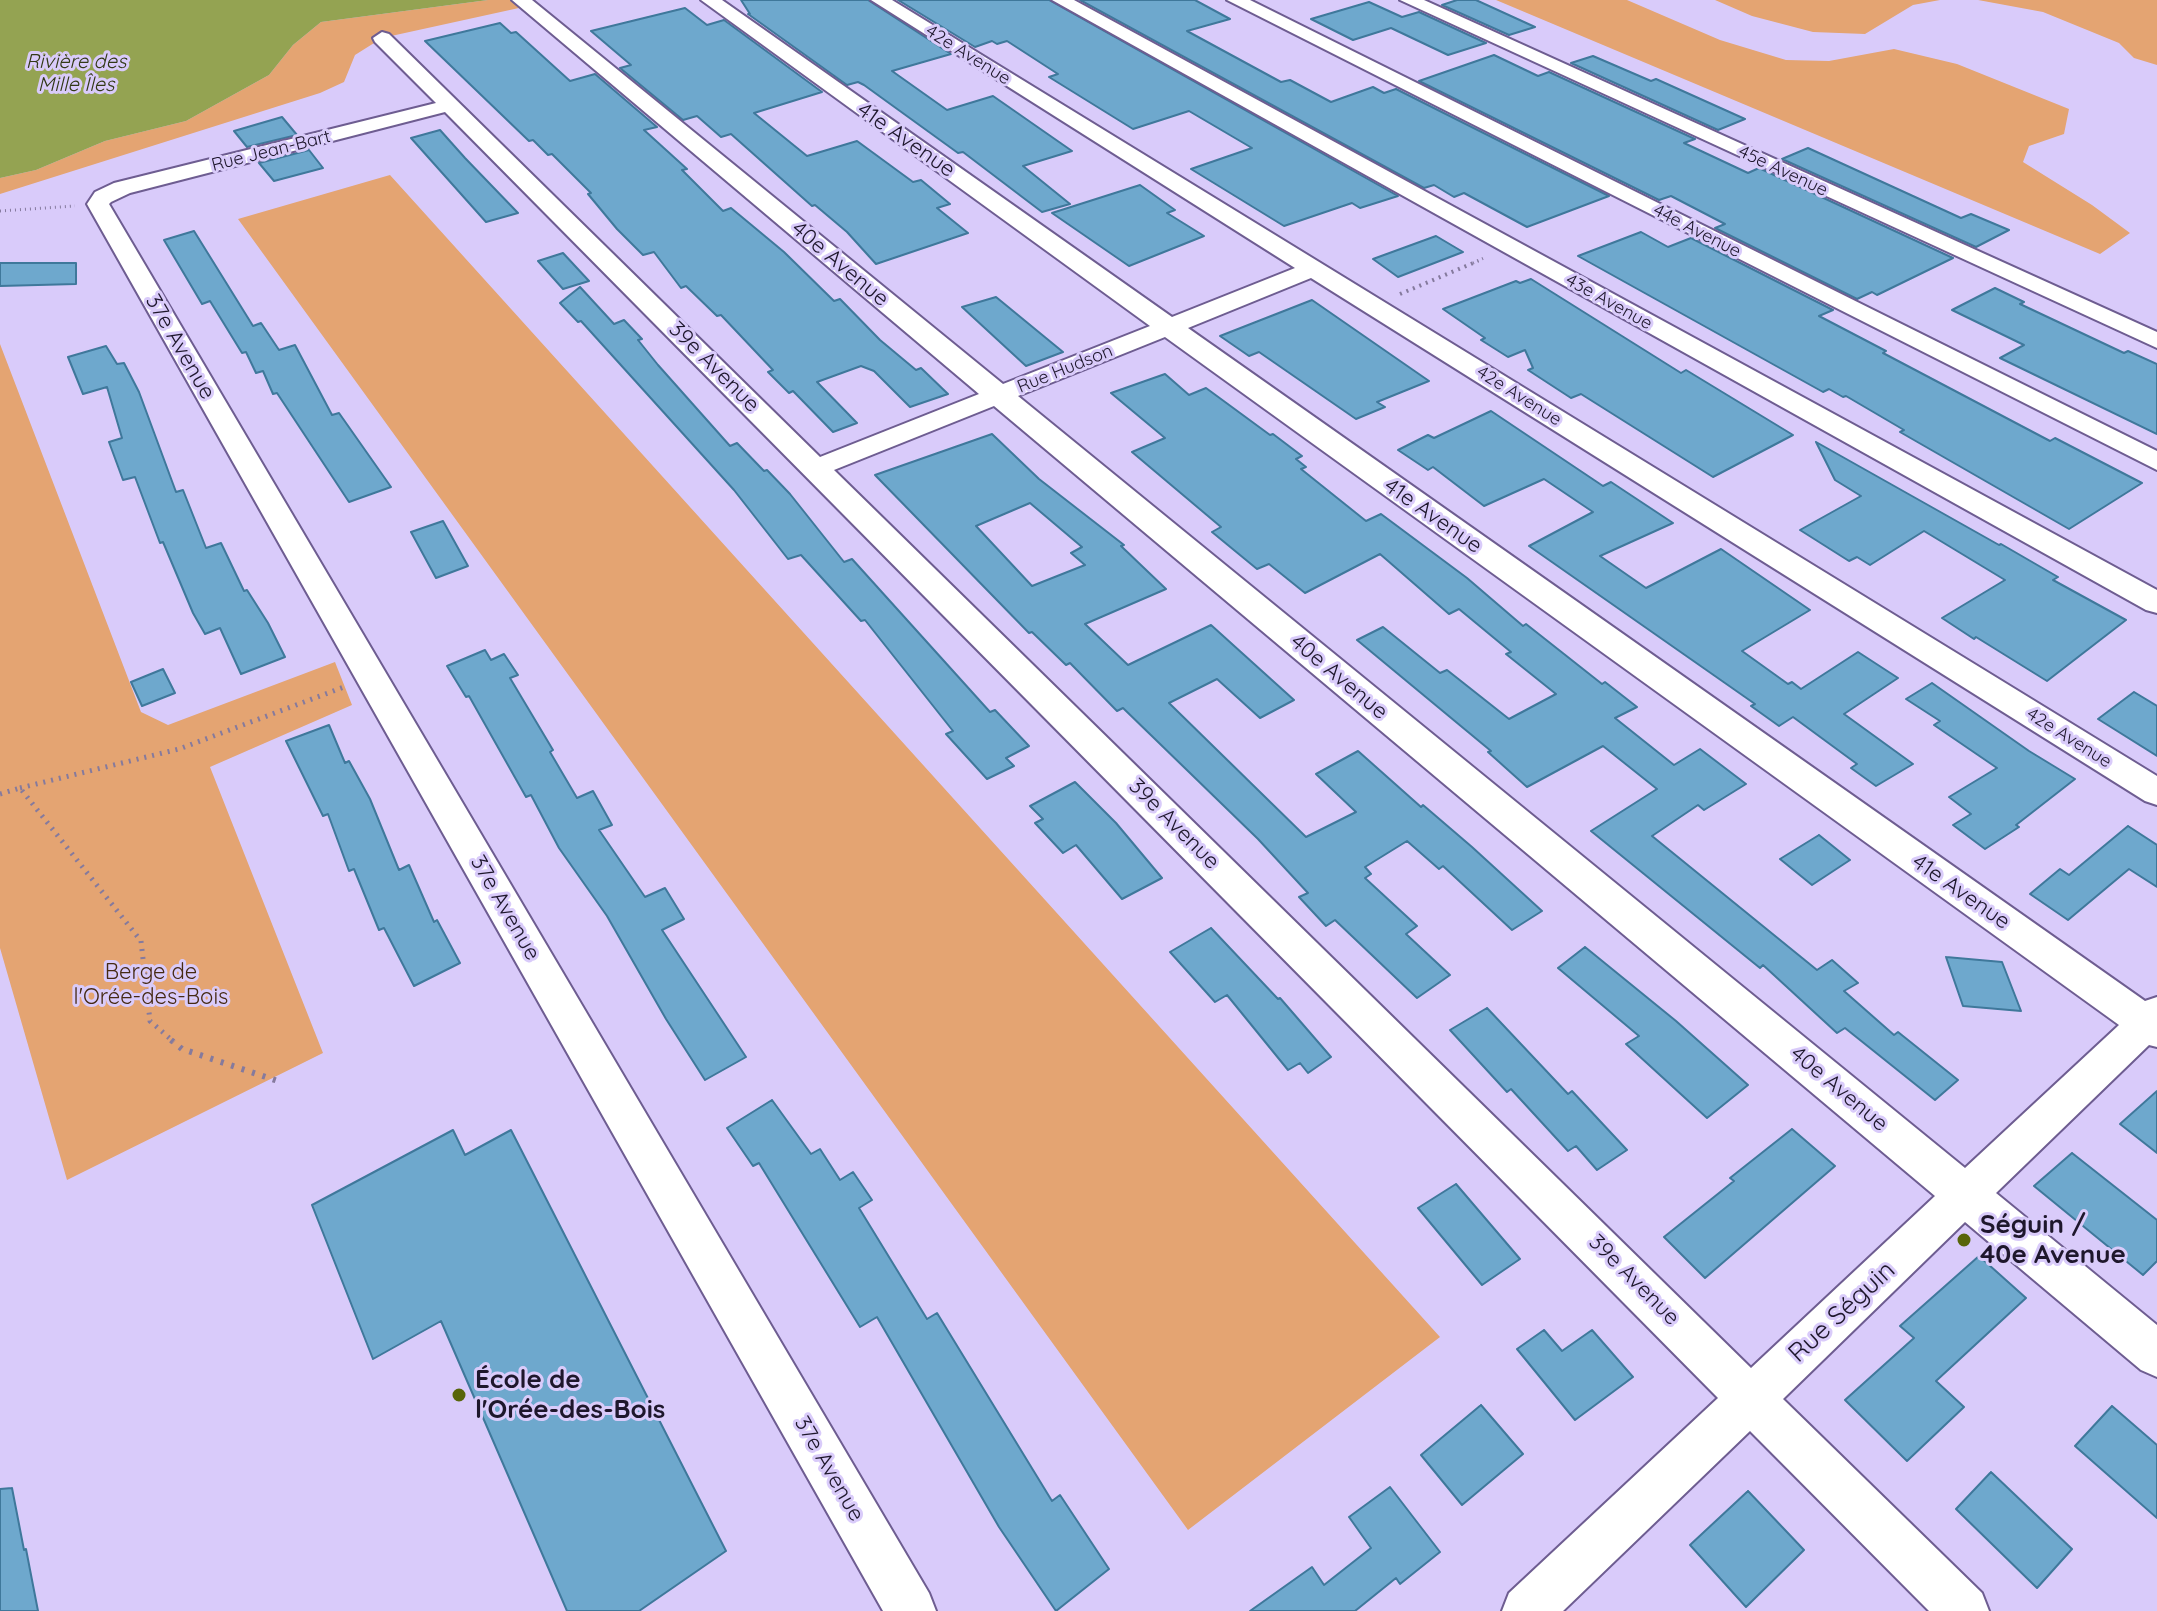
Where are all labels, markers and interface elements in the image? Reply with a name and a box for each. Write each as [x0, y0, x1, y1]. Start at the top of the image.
street label: 42e Avenue [922, 20, 1014, 90]
water label: Rivière des Mille Îles [26, 50, 126, 97]
street label: 41e Avenue [852, 97, 960, 183]
street label: Rue Jean-Bart [209, 126, 333, 176]
street label: 45e Avenue [1735, 141, 1831, 201]
street label: 44e Avenue [1649, 200, 1745, 262]
street label: 40e Avenue [786, 216, 894, 312]
street label: 43e Avenue [1562, 269, 1656, 335]
street label: 37e Avenue [139, 290, 221, 404]
street label: 39e Avenue [663, 316, 765, 418]
street label: Rue Hudson [1014, 340, 1116, 398]
street label: 42e Avenue [1473, 361, 1565, 431]
street label: 41e Avenue [1379, 473, 1487, 559]
street label: 40e Avenue [1285, 629, 1393, 725]
street label: 42e Avenue [2023, 703, 2115, 773]
street label: 39e Avenue [1123, 773, 1225, 875]
street label: 41e Avenue [1907, 849, 2015, 935]
street label: 37e Avenue [464, 851, 546, 965]
park label: Berge de l'Orée-des-Bois [74, 959, 228, 1010]
street label: 40e Avenue [1785, 1041, 1893, 1137]
place label: Séguin / 40e Avenue [1980, 1209, 2126, 1270]
street label: 39e Avenue [1583, 1229, 1685, 1331]
marker: Séguin / 40e Avenue [1955, 1231, 1973, 1249]
street label: Rue Séguin [1782, 1255, 1902, 1369]
place label: École de l'Orée-des-Bois [475, 1364, 665, 1426]
marker: École de l'Orée-des-Bois [450, 1386, 468, 1404]
street label: 37e Avenue [788, 1412, 870, 1526]

